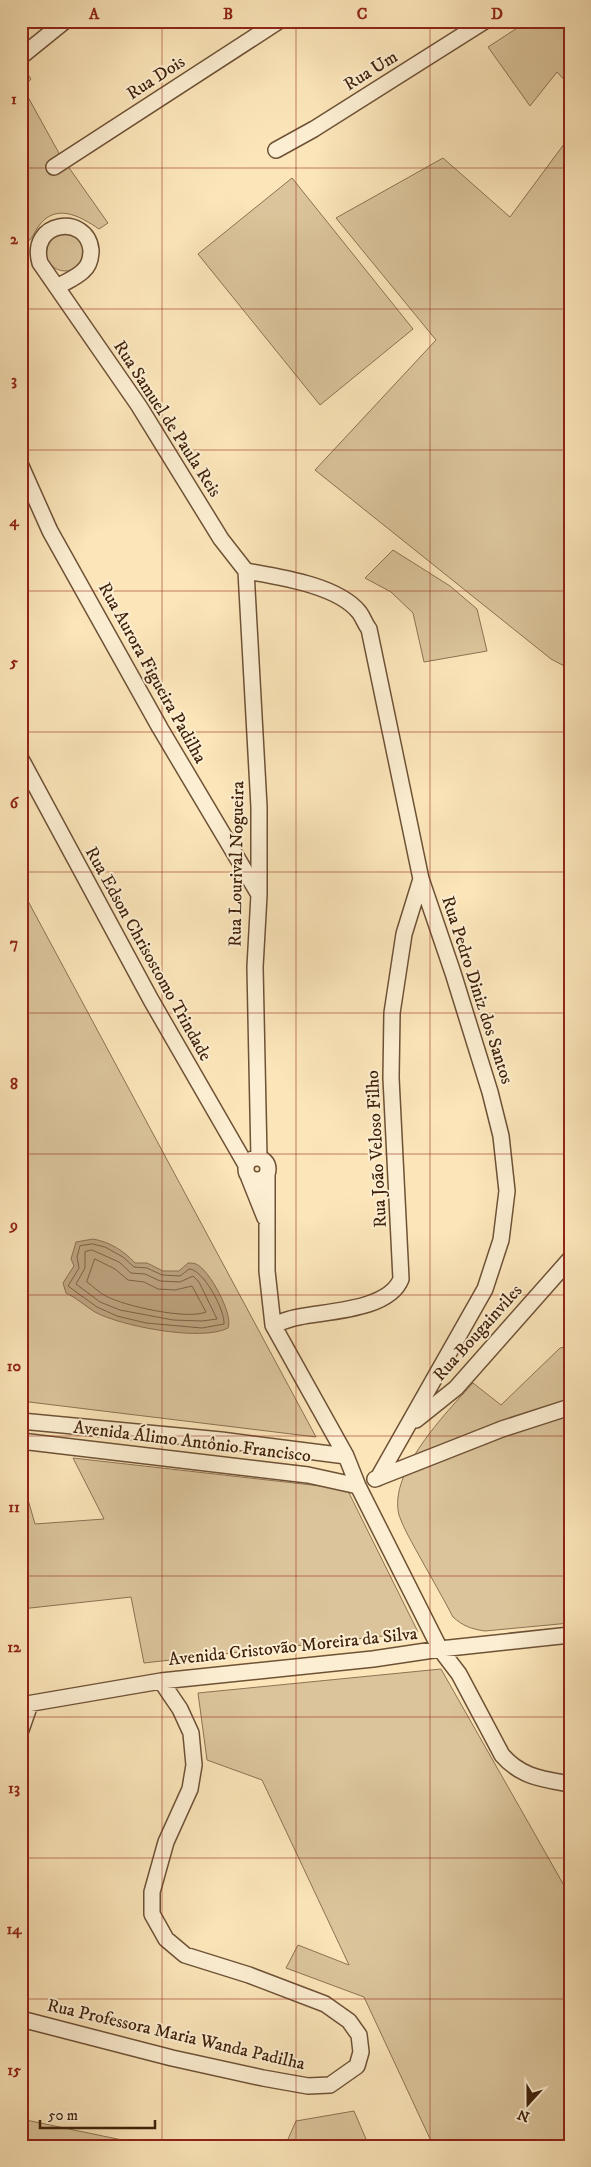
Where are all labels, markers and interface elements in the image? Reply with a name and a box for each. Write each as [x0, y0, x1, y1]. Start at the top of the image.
text: A [88, 4, 100, 24]
text: B [223, 4, 233, 24]
text: C [357, 4, 367, 24]
text: D [491, 4, 503, 24]
street label: Rua Um [340, 46, 402, 96]
street label: Rua Dois [123, 51, 189, 105]
text: 1 [11, 89, 17, 109]
text: 2 [10, 229, 19, 249]
street label: Rua Samuel de Paula Reis [108, 337, 226, 501]
text: 3 [11, 370, 17, 390]
text: 4 [8, 511, 19, 531]
street label: Rua Aurora Figueira Padilha [93, 579, 211, 768]
text: 5 [9, 652, 18, 672]
street label: Rua Lourival Nogueira [225, 781, 249, 947]
text: 6 [10, 793, 20, 813]
street label: Rua Edson Chrisostomo Trindade [80, 843, 216, 1065]
street label: Rua Pedro Diniz dos Santos [436, 893, 518, 1087]
text: 7 [10, 933, 18, 953]
street label: Rua João Veloso Filho [362, 1069, 392, 1228]
text: 8 [10, 1074, 18, 1094]
text: 9 [9, 1215, 18, 1235]
street label: Rua Bougainviles [429, 1280, 527, 1386]
text: 10 [7, 1356, 22, 1376]
street label: Avenida Álimo Antônio Francisco [72, 1416, 312, 1468]
text: 11 [8, 1497, 20, 1517]
street label: Avenida Cristovão Moreira da Silva [167, 1623, 419, 1671]
text: 12 [7, 1637, 22, 1657]
text: 13 [8, 1778, 20, 1798]
text: 14 [6, 1919, 22, 1939]
street label: Rua Professora Maria Wanda Padilha [45, 1995, 307, 2076]
text: 15 [7, 2060, 21, 2080]
north arrow [504, 2080, 554, 2130]
scale bar [40, 2097, 155, 2129]
text: N [515, 2105, 532, 2126]
text: 50 m [48, 2106, 78, 2125]

